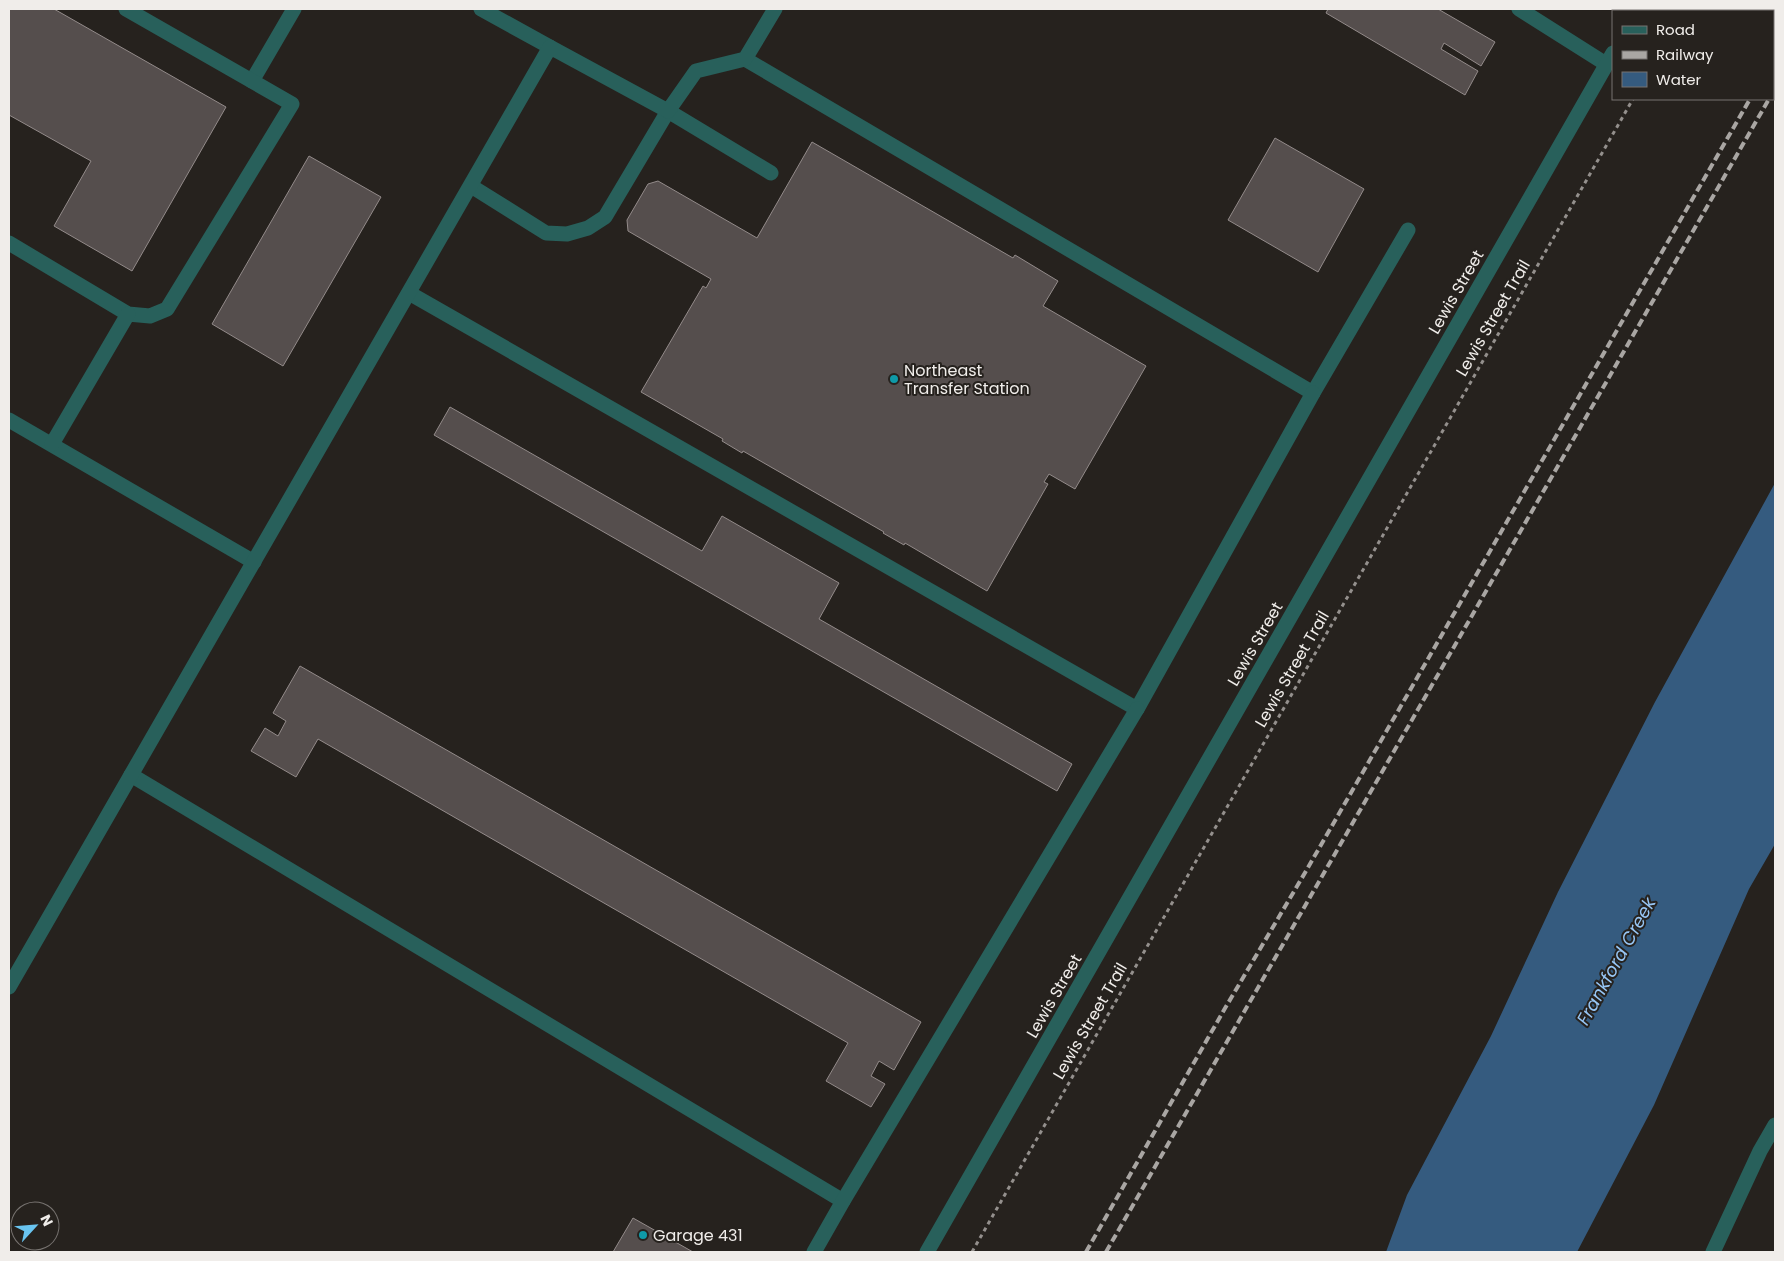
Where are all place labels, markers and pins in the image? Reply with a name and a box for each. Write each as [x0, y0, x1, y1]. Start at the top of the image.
place label: Northeast Transfer Station [904, 359, 1030, 400]
marker: Northeast Transfer Station [888, 373, 900, 385]
place label: Garage 431 [653, 1224, 743, 1247]
marker: Garage 431 [637, 1229, 649, 1241]

